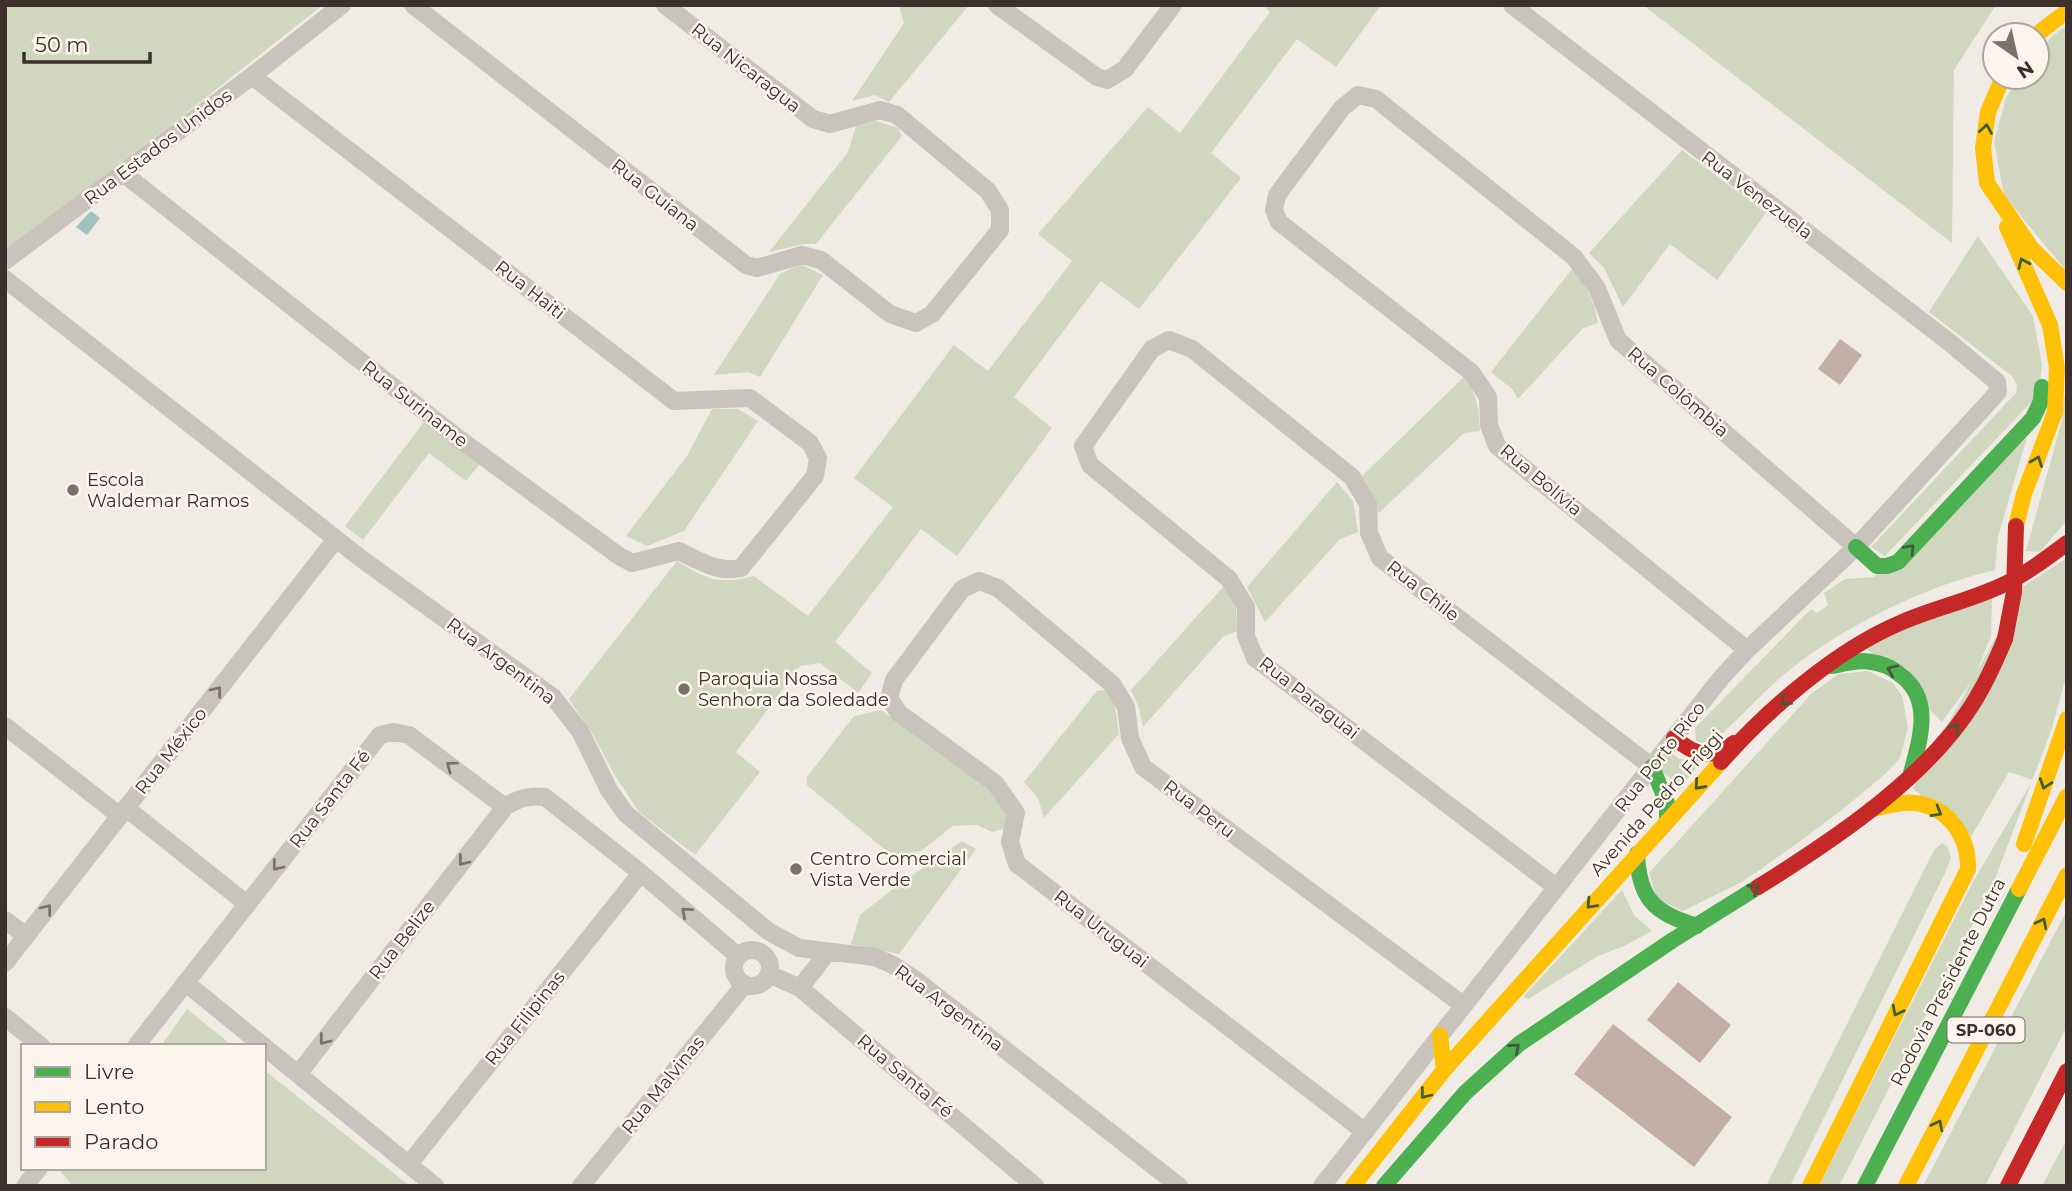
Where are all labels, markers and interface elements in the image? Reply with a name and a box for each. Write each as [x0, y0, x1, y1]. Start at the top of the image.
street label: Rua Nicaragua [687, 18, 805, 118]
scale bar [24, 21, 150, 65]
north arrow [1981, 21, 2051, 91]
text: 50 m [35, 32, 89, 57]
text: N [2012, 56, 2038, 84]
street label: Rua Estados Unidos [80, 84, 236, 210]
one-way arrow [1978, 123, 1993, 135]
street label: Rua Venezuela [1697, 146, 1817, 244]
street label: Rua Guiana [607, 154, 703, 236]
street label: Rua Haiti [491, 256, 569, 324]
one-way arrow [2017, 257, 2031, 270]
street label: Rua Colômbia [1623, 342, 1733, 442]
street label: Rua Suriname [358, 356, 472, 452]
street label: Rua Bolívia [1496, 439, 1586, 521]
one-way arrow [2028, 455, 2042, 467]
place label: Escola Waldemar Ramos [87, 469, 249, 512]
marker: Escola Waldemar Ramos [65, 482, 81, 498]
one-way arrow [1901, 544, 1914, 557]
street label: Rua Chile [1382, 556, 1464, 626]
street label: Rua Argentina [442, 613, 560, 709]
street label: Rua Paraguai [1255, 652, 1363, 744]
one-way arrow [1887, 664, 1899, 678]
place label: Paroquia Nossa Senhora da Soledade [698, 668, 889, 711]
marker: Paroquia Nossa Senhora da Soledade [676, 681, 692, 697]
one-way arrow [209, 686, 222, 699]
one-way arrow [1780, 693, 1793, 705]
street label: Rua Porto Rico [1610, 697, 1710, 817]
street label: Rua México [130, 703, 212, 799]
one-way arrow [1947, 723, 1960, 735]
street label: Avenida Pedro Friggi [1586, 726, 1728, 880]
street label: Rua Santa Fé [285, 745, 375, 852]
one-way arrow [446, 761, 458, 774]
street label: Rua Peru [1159, 775, 1239, 843]
one-way arrow [1695, 777, 1707, 790]
one-way arrow [2039, 777, 2053, 789]
one-way arrow [1930, 804, 1943, 817]
place label: Centro Comercial Vista Verde [810, 848, 967, 891]
one-way arrow [459, 853, 472, 865]
one-way arrow [273, 857, 285, 870]
marker: Centro Comercial Vista Verde [788, 861, 804, 877]
street label: Rodovia Presidente Dutra [1886, 874, 2010, 1090]
street label: Rua Uruguai [1049, 885, 1153, 973]
one-way arrow [1747, 885, 1760, 898]
street label: Rua Belize [364, 896, 440, 984]
one-way arrow [1586, 896, 1599, 909]
one-way arrow [39, 904, 52, 917]
one-way arrow [682, 908, 695, 920]
one-way arrow [2033, 918, 2047, 930]
street label: Rua Argentina [890, 960, 1008, 1056]
street label: Rua Filipinas [480, 966, 570, 1070]
one-way arrow [1892, 1004, 1906, 1016]
road number: SP-060 [1948, 1018, 2024, 1042]
street label: Rua Santa Fé [853, 1029, 958, 1123]
street label: Rua Malvinas [617, 1032, 709, 1138]
one-way arrow [320, 1033, 333, 1045]
legend [21, 1044, 266, 1170]
one-way arrow [1507, 1044, 1520, 1056]
text: Livre [84, 1059, 134, 1084]
one-way arrow [1420, 1086, 1433, 1099]
text: Lento [84, 1094, 144, 1119]
one-way arrow [1929, 1120, 1943, 1132]
text: Parado [84, 1129, 159, 1154]

